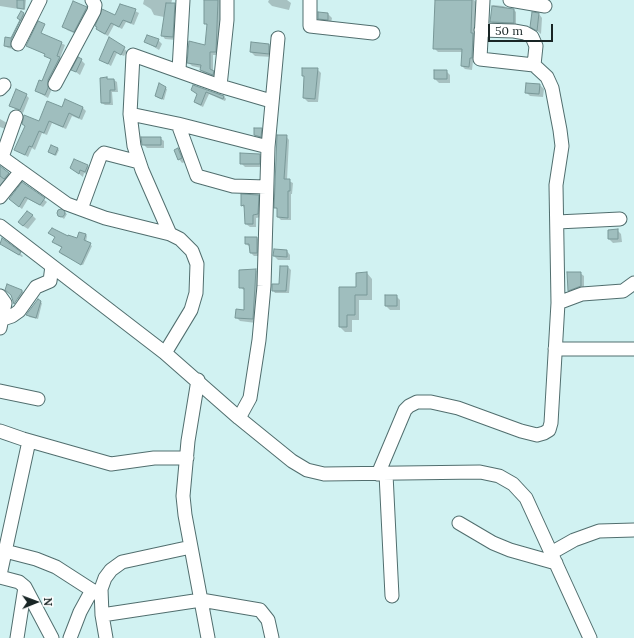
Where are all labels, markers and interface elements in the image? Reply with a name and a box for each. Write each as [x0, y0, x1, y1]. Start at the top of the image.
scale bar [490, 16, 555, 42]
text: 50 m [495, 23, 523, 38]
north arrow [16, 582, 56, 622]
text: N [41, 597, 55, 606]

